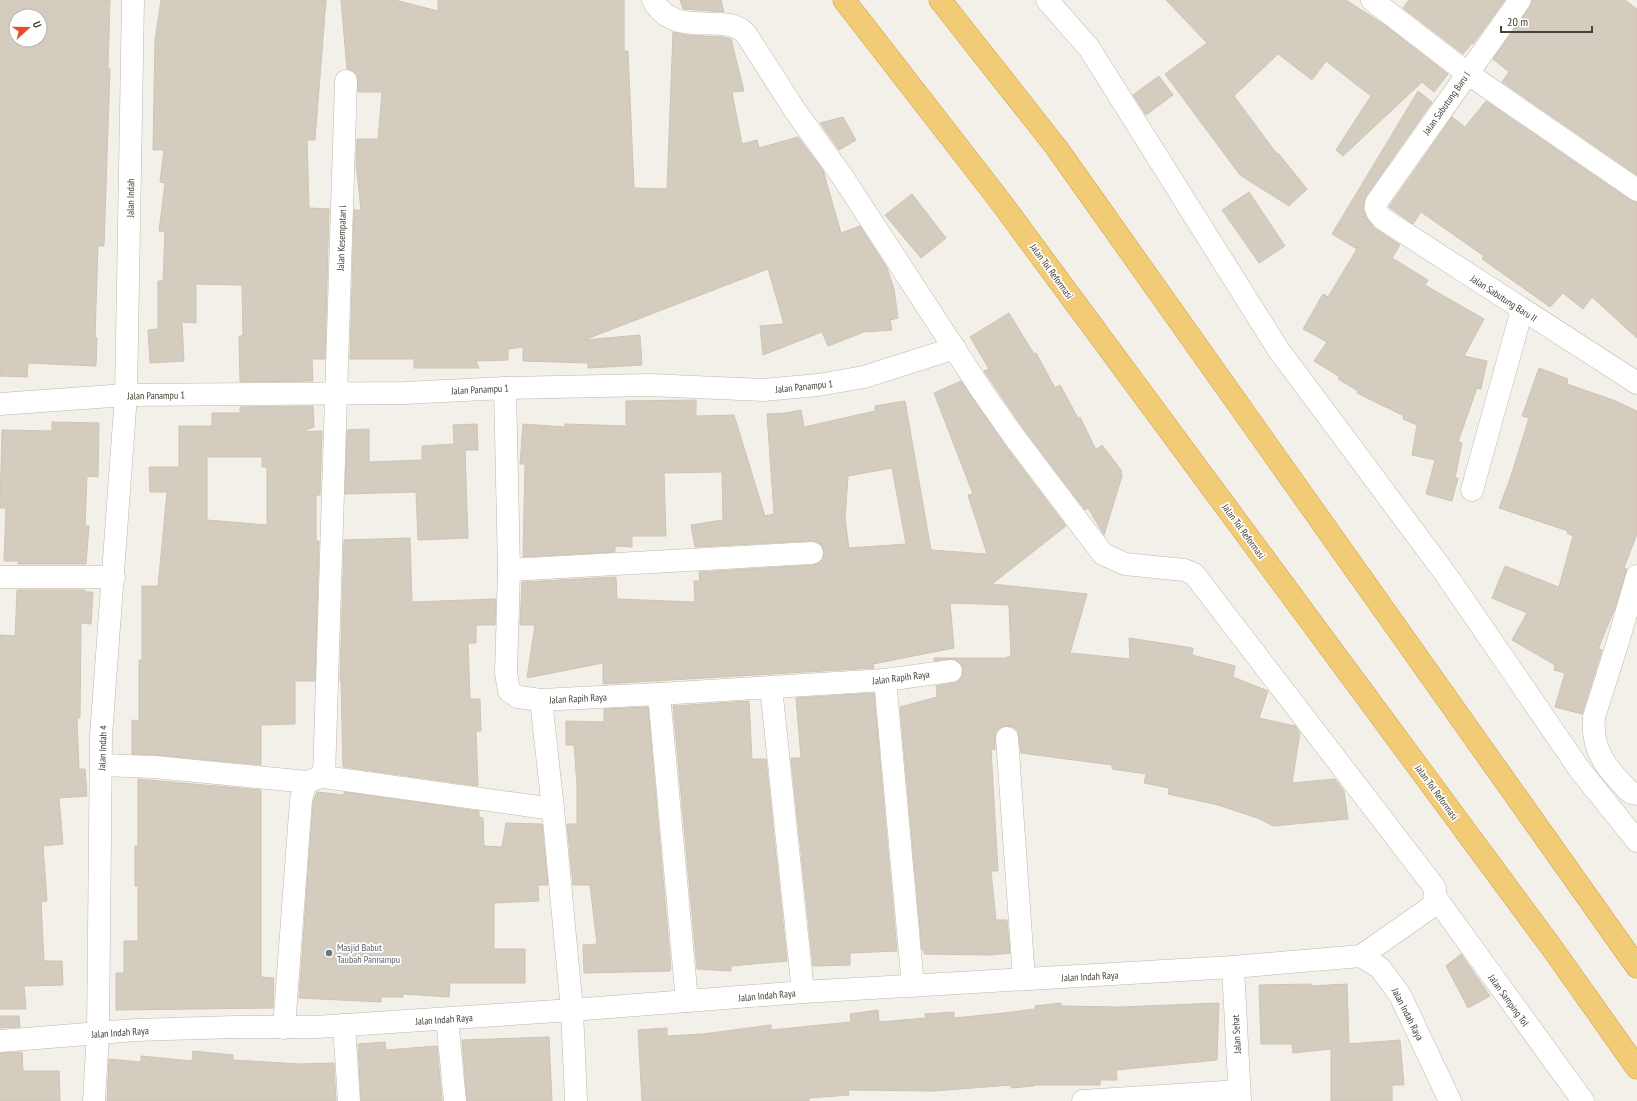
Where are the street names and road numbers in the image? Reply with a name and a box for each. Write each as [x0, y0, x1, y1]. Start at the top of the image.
street label: Jalan Sabutung Baru I [1419, 69, 1473, 138]
street label: Jalan Indah [124, 179, 137, 218]
street label: Jalan Kesempatan l [334, 204, 349, 272]
street label: Jalan Tol Reformasi [1027, 240, 1076, 302]
street label: Jalan Sabutung Baru II [1467, 272, 1539, 325]
street label: Jalan Panampu 1 [774, 377, 833, 396]
street label: Jalan Panampu 1 [450, 381, 509, 398]
street label: Jalan Panampu 1 [126, 388, 185, 403]
street label: Jalan Tol Reformasi [1219, 500, 1268, 562]
street label: Jalan Rapih Raya [871, 668, 930, 688]
street label: Jalan Rapih Raya [548, 690, 607, 707]
street label: Jalan Indah 4 [95, 725, 110, 772]
street label: Jalan Tol Reformasi [1412, 761, 1461, 823]
street label: Jalan Indah Raya [1060, 969, 1119, 985]
street label: Jalan Samping Tol [1485, 971, 1532, 1029]
street label: Jalan Indah Raya [1388, 985, 1426, 1043]
street label: Jalan Indah Raya [737, 987, 796, 1005]
street label: Jalan Indah Raya [414, 1011, 473, 1028]
street label: Jalan Sehat [1229, 1014, 1244, 1055]
street label: Jalan Indah Raya [90, 1024, 149, 1041]

